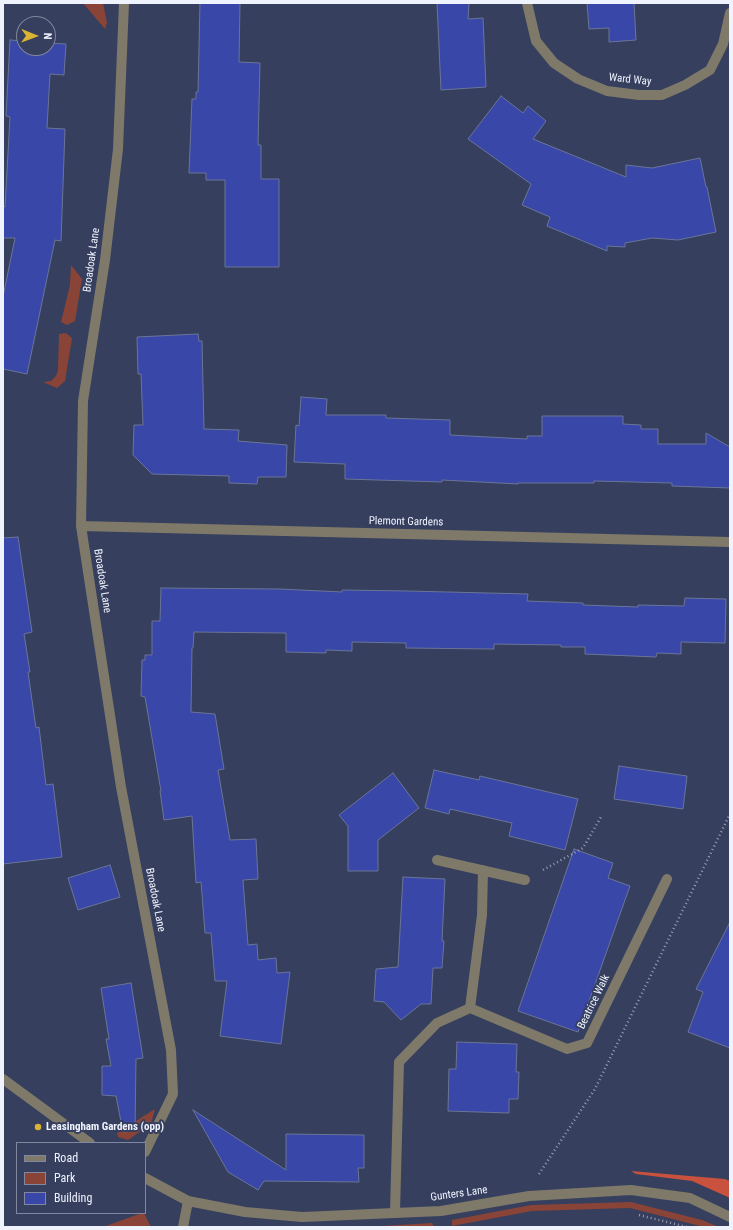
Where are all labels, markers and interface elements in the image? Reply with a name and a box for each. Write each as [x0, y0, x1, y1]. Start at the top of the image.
north arrow [16, 16, 56, 56]
text: N [41, 33, 54, 40]
street label: Ward Way [608, 71, 652, 89]
street label: Broadoak Lane [81, 227, 103, 293]
street label: Plemont Gardens [369, 515, 443, 529]
street label: Broadoak Lane [90, 548, 114, 614]
street label: Broadoak Lane [142, 867, 168, 933]
street label: Beatrice Walk [575, 972, 613, 1032]
place label: Leasingham Gardens (opp) [46, 1120, 164, 1134]
marker: Leasingham Gardens (opp) [33, 1122, 43, 1132]
legend [16, 1142, 146, 1214]
text: Road [54, 1151, 78, 1165]
text: Park [54, 1171, 75, 1185]
street label: Gunters Lane [430, 1183, 488, 1205]
text: Building [54, 1191, 92, 1205]

